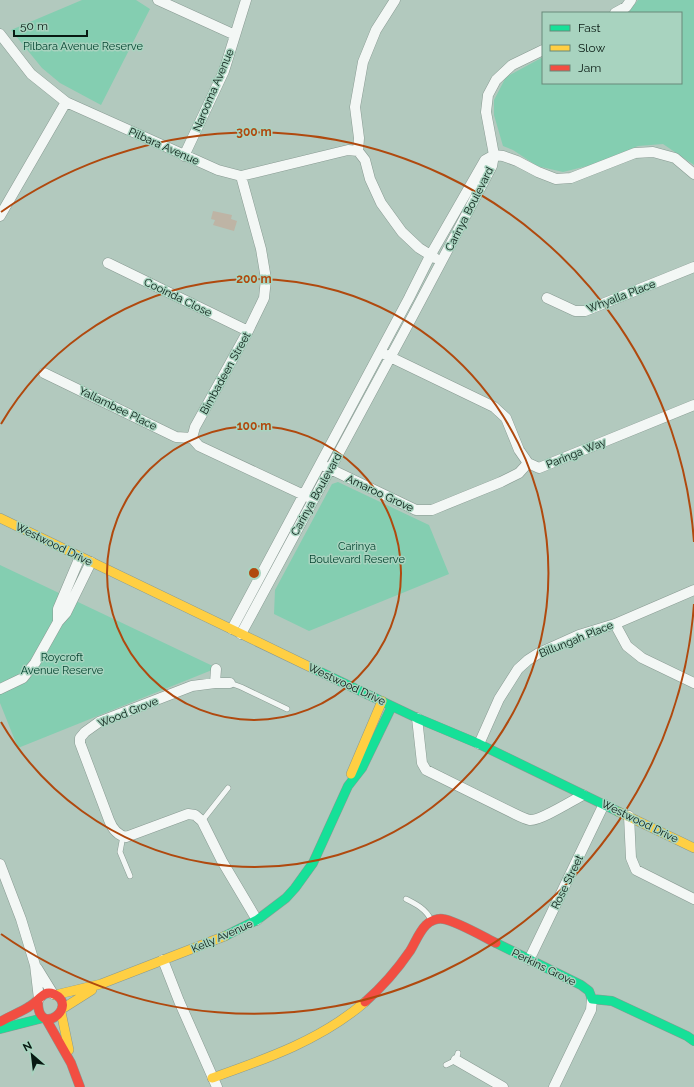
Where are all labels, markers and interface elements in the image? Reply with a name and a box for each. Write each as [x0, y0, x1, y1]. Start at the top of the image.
scale bar [14, 12, 87, 38]
legend [542, 12, 682, 84]
text: 50 m [20, 19, 48, 33]
text: Fast [578, 21, 601, 35]
park label: Pilbara Avenue Reserve [23, 40, 144, 53]
text: Slow [578, 41, 605, 55]
street label: Narooma Avenue [190, 46, 237, 133]
text: Jam [578, 61, 601, 75]
street label: Pilbara Avenue [126, 125, 202, 168]
text: 300 m [236, 125, 272, 139]
street label: Carinya Boulevard [443, 165, 496, 253]
text: 200 m [236, 272, 272, 286]
street label: Cooinda Close [142, 275, 214, 320]
street label: Whyalla Place [585, 277, 658, 316]
street label: Bimbadeen Street [197, 330, 254, 417]
street label: Yallambee Place [77, 384, 159, 433]
text: 100 m [237, 419, 271, 433]
street label: Paringa Way [544, 436, 608, 471]
street label: Carinya Boulevard [288, 450, 345, 538]
street label: Amaroo Grove [344, 472, 416, 515]
street label: Westwood Drive [13, 520, 95, 569]
park label: Carinya Boulevard Reserve [309, 540, 406, 566]
centre of rings [247, 566, 261, 580]
street label: Billungah Place [537, 618, 616, 660]
park label: Roycroft Avenue Reserve [21, 651, 104, 677]
street label: Westwood Drive [306, 661, 388, 708]
street label: Wood Grove [96, 694, 161, 730]
street label: Westwood Drive [599, 797, 681, 846]
street label: Rose Street [549, 853, 586, 911]
street label: Kelly Avenue [190, 917, 255, 956]
street label: Perkins Grove [510, 946, 578, 989]
north arrow [12, 1035, 52, 1075]
text: N [21, 1039, 34, 1054]

